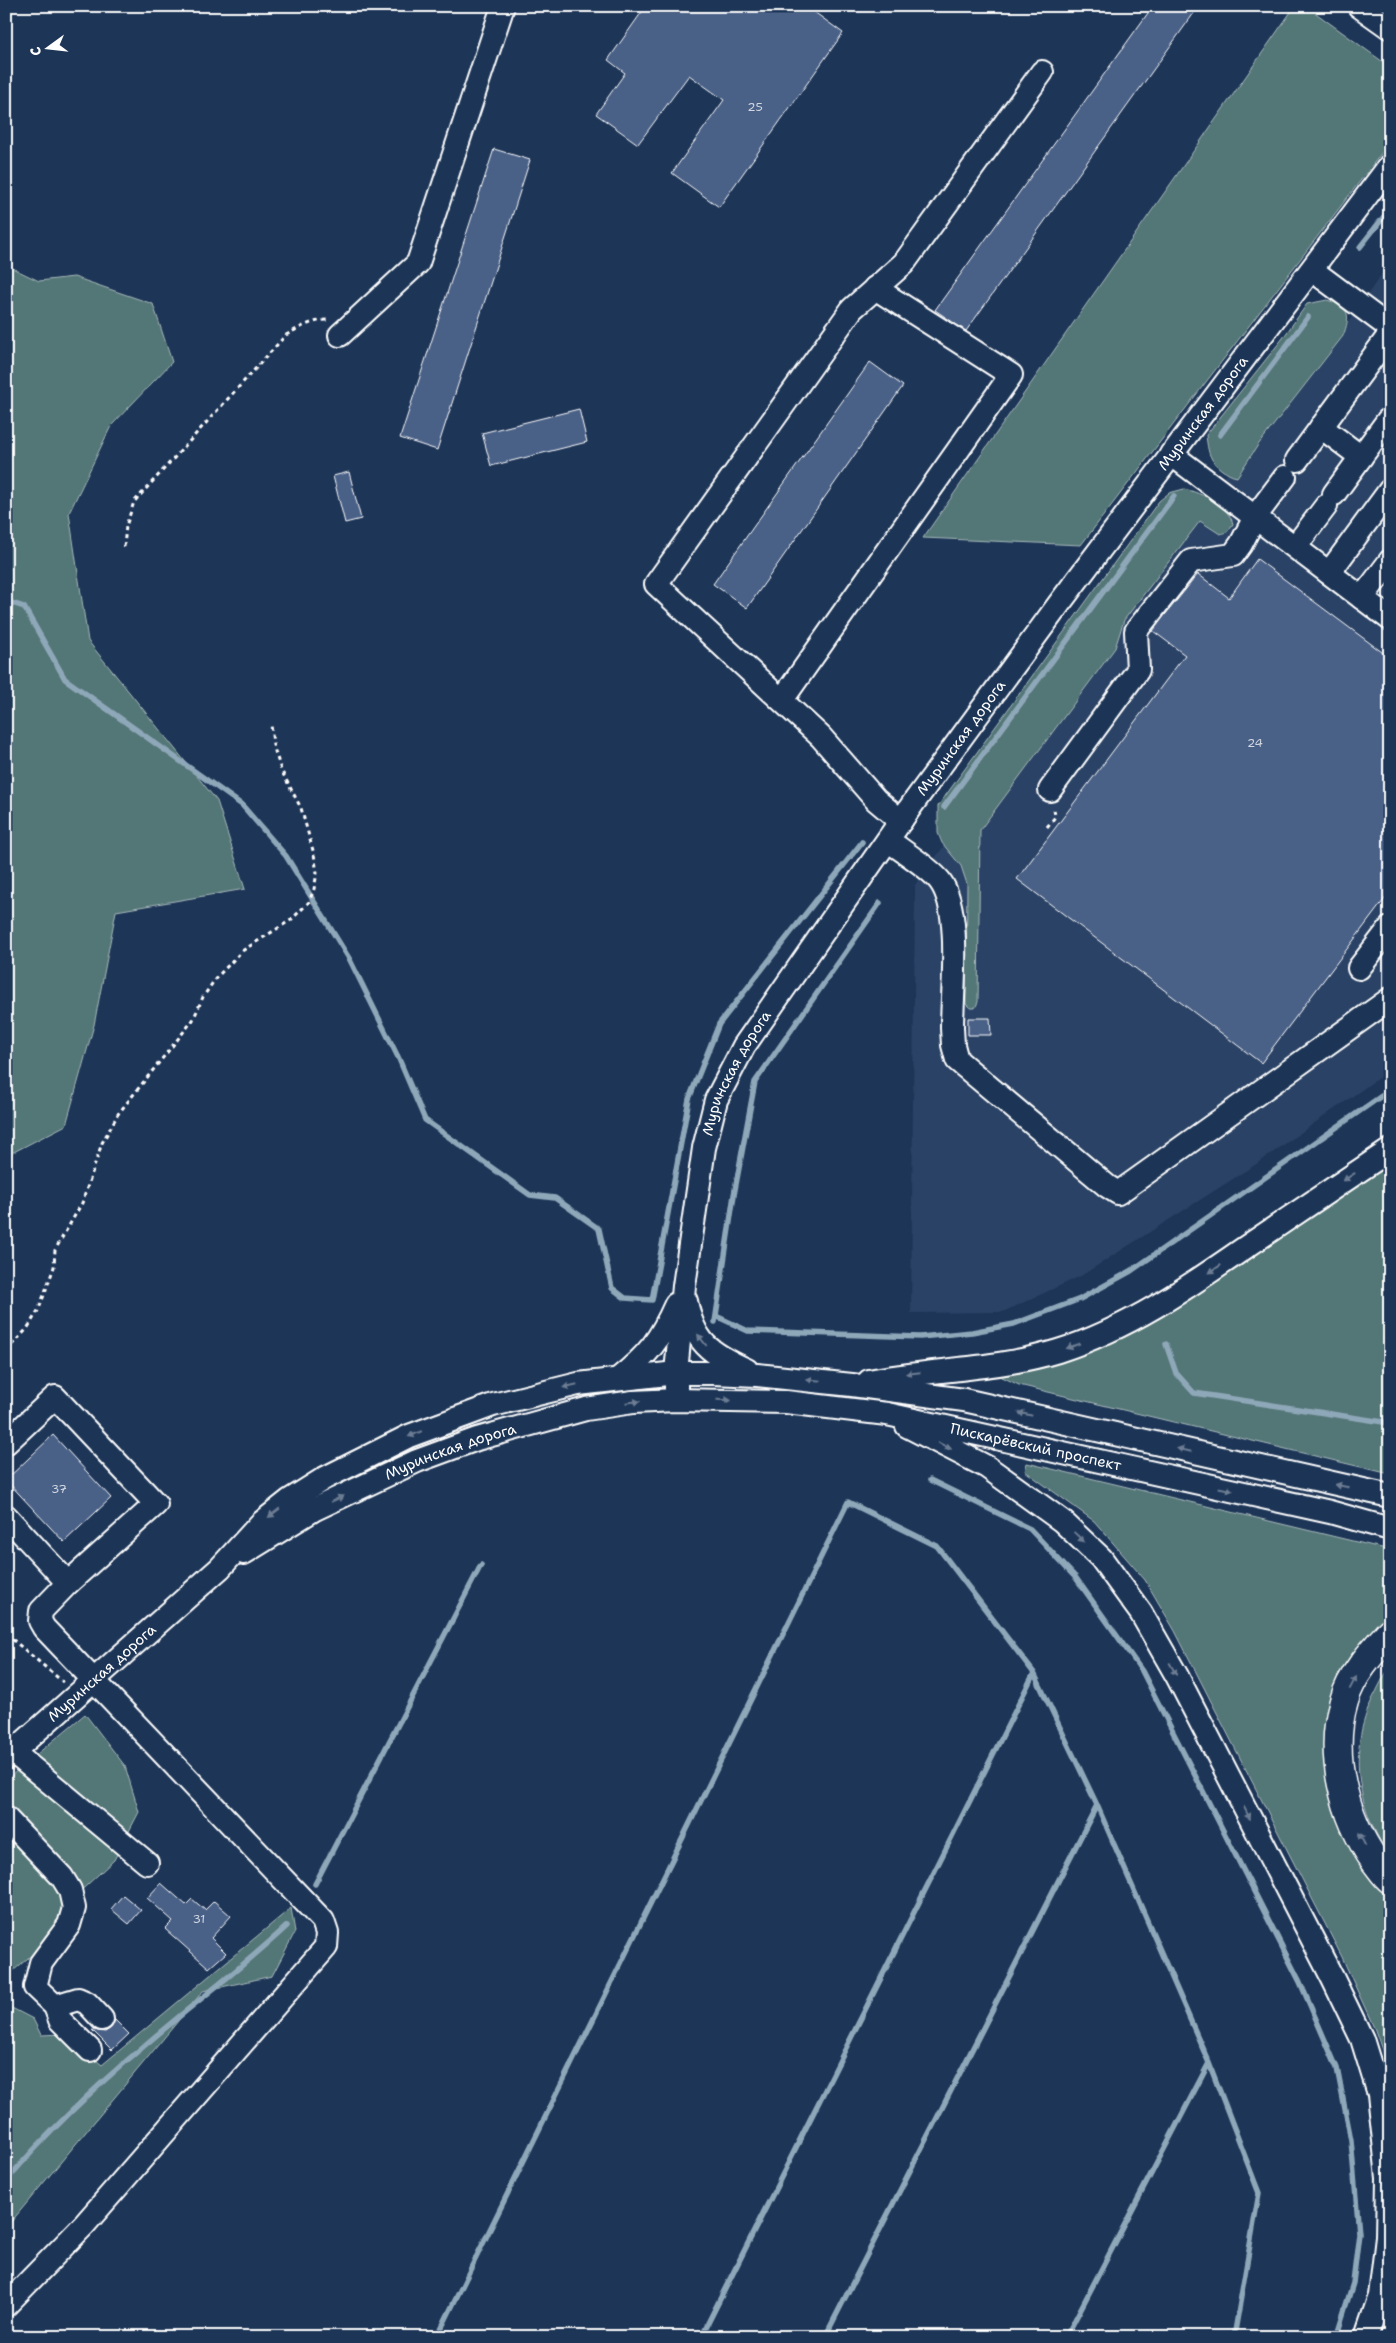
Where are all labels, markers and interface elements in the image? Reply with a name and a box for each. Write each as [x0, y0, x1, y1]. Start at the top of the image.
north arrow [22, 22, 72, 72]
text: С [26, 45, 45, 58]
house number: 25 [747, 99, 763, 115]
street label: Муринская дорога [1153, 351, 1253, 475]
street label: Муринская дорога [912, 675, 1010, 800]
house number: 24 [1247, 735, 1263, 751]
street label: Муринская дорога [697, 1006, 776, 1138]
one-way arrow [1343, 1172, 1356, 1182]
one-way arrow [1208, 1264, 1222, 1273]
one-way arrow [696, 1334, 707, 1347]
one-way arrow [1065, 1342, 1080, 1350]
one-way arrow [905, 1369, 921, 1377]
one-way arrow [805, 1376, 821, 1384]
one-way arrow [562, 1382, 577, 1390]
one-way arrow [717, 1396, 733, 1404]
one-way arrow [625, 1398, 641, 1406]
one-way arrow [1018, 1410, 1033, 1418]
street label: Пискарёвский проспект [949, 1418, 1124, 1476]
street label: Муринская дорога [381, 1419, 519, 1485]
one-way arrow [407, 1430, 422, 1438]
one-way arrow [938, 1442, 952, 1450]
one-way arrow [1176, 1446, 1191, 1454]
house number: 37 [51, 1481, 67, 1497]
one-way arrow [1335, 1482, 1350, 1490]
one-way arrow [1218, 1485, 1233, 1493]
one-way arrow [330, 1495, 344, 1503]
one-way arrow [267, 1508, 280, 1519]
one-way arrow [1073, 1531, 1085, 1543]
street label: Муринская дорога [43, 1619, 161, 1727]
one-way arrow [1169, 1661, 1177, 1676]
one-way arrow [1349, 1676, 1357, 1691]
one-way arrow [1243, 1806, 1251, 1820]
one-way arrow [1357, 1832, 1365, 1846]
house number: 31 [193, 1911, 205, 1927]

